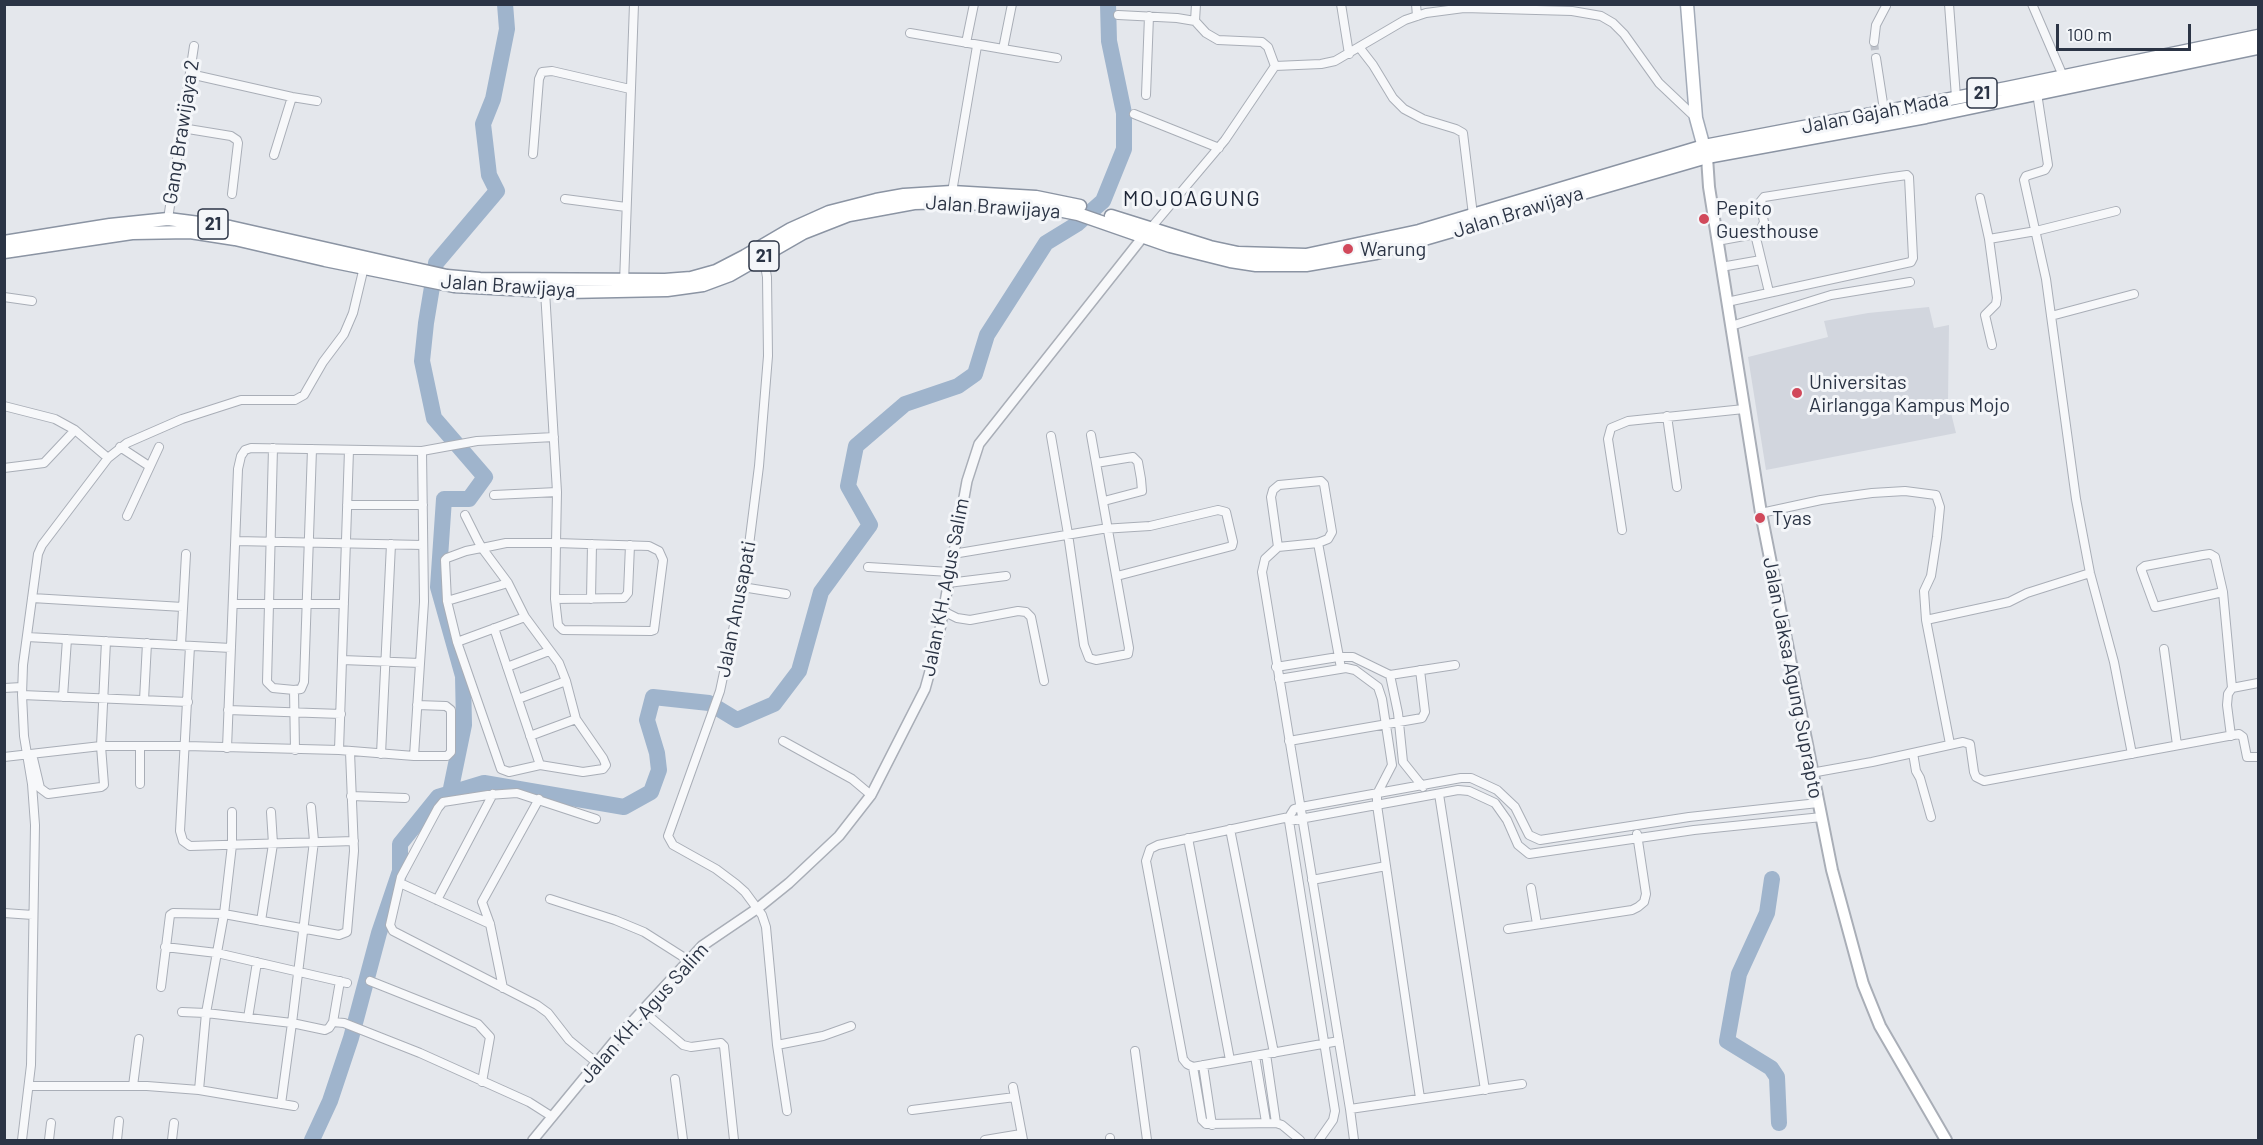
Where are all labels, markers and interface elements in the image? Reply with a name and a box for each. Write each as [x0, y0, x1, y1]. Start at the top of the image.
scale bar [2059, 12, 2194, 50]
text: 100 m [2067, 23, 2112, 45]
street label: Gang Brawijaya 2 [158, 58, 204, 206]
road number: 21 [1967, 78, 1997, 108]
street label: Jalan Gajah Mada [1799, 87, 1951, 139]
street label: Jalan Brawijaya [1450, 181, 1586, 243]
district label: MOJOAGUNG [1123, 186, 1261, 212]
street label: Jalan Brawijaya [925, 190, 1061, 224]
place label: Pepito Guesthouse [1716, 196, 1819, 243]
road number: 21 [198, 209, 228, 239]
marker: Pepito Guesthouse [1697, 212, 1711, 226]
place label: Warung [1360, 237, 1426, 261]
road number: 21 [749, 241, 779, 271]
marker: Warung [1341, 242, 1355, 256]
street label: Jalan Brawijaya [440, 269, 576, 303]
place label: Universitas Airlangga Kampus Mojo [1809, 370, 2010, 417]
marker: Universitas Airlangga Kampus Mojo [1790, 386, 1804, 400]
street label: Jalan KH. Agus Salim [916, 496, 974, 678]
place label: Tyas [1772, 506, 1812, 530]
marker: Tyas [1753, 511, 1767, 525]
street label: Jalan Anusapati [711, 539, 761, 679]
street label: Jalan Jaksa Agung Suprapto [1758, 555, 1828, 801]
street label: Jalan KH. Agus Salim [574, 938, 714, 1088]

